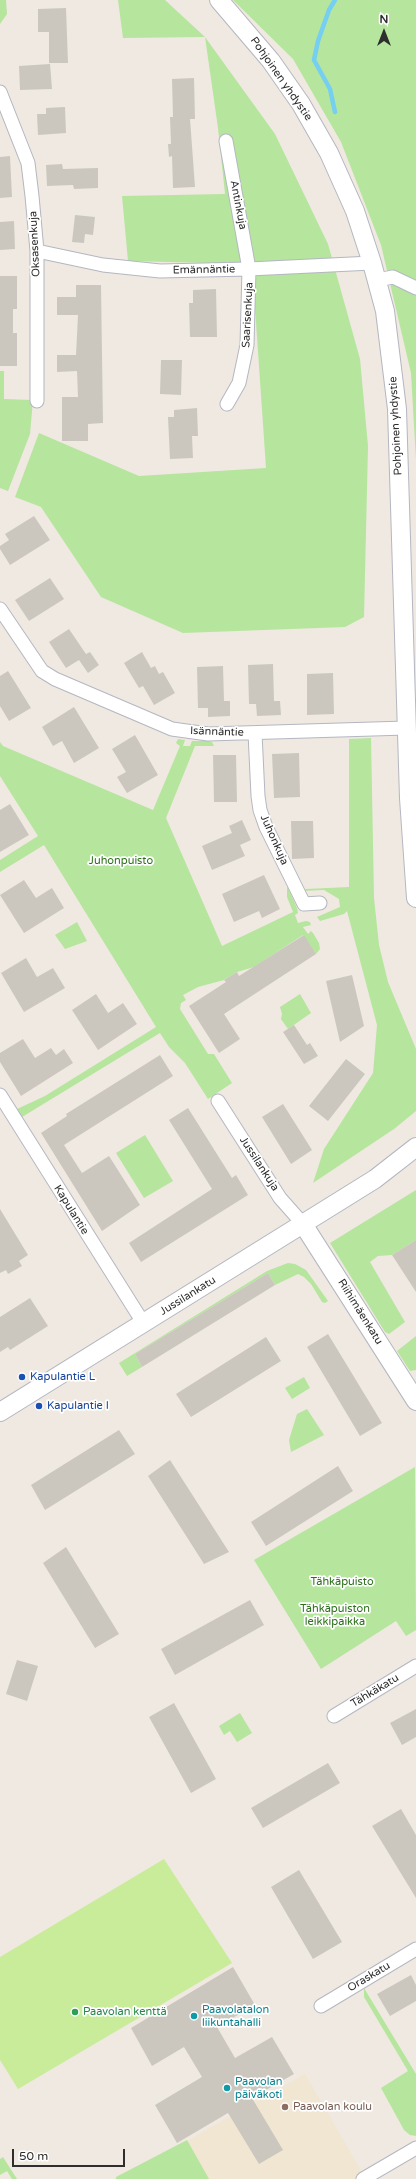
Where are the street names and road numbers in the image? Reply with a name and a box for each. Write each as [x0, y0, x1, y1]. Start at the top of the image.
street label: Pohjoinen yhdystie [247, 35, 315, 123]
street label: Antinkuja [227, 179, 249, 231]
street label: Oksasenkuja [27, 211, 43, 277]
street label: Emännäntie [173, 263, 235, 277]
street label: Saarisenkuja [240, 282, 256, 348]
street label: Pohjoinen yhdystie [387, 376, 405, 476]
street label: Isännäntie [190, 724, 244, 740]
street label: Juhonkuja [257, 813, 291, 867]
street label: Jussilankuja [236, 1134, 282, 1194]
street label: Kapulantie [51, 1183, 91, 1237]
street label: Jussilankatu [158, 1274, 218, 1318]
street label: Riihimäenkatu [335, 1277, 385, 1347]
street label: Tähkäkatu [349, 1672, 401, 1710]
street label: Oraskatu [345, 1959, 393, 1995]

